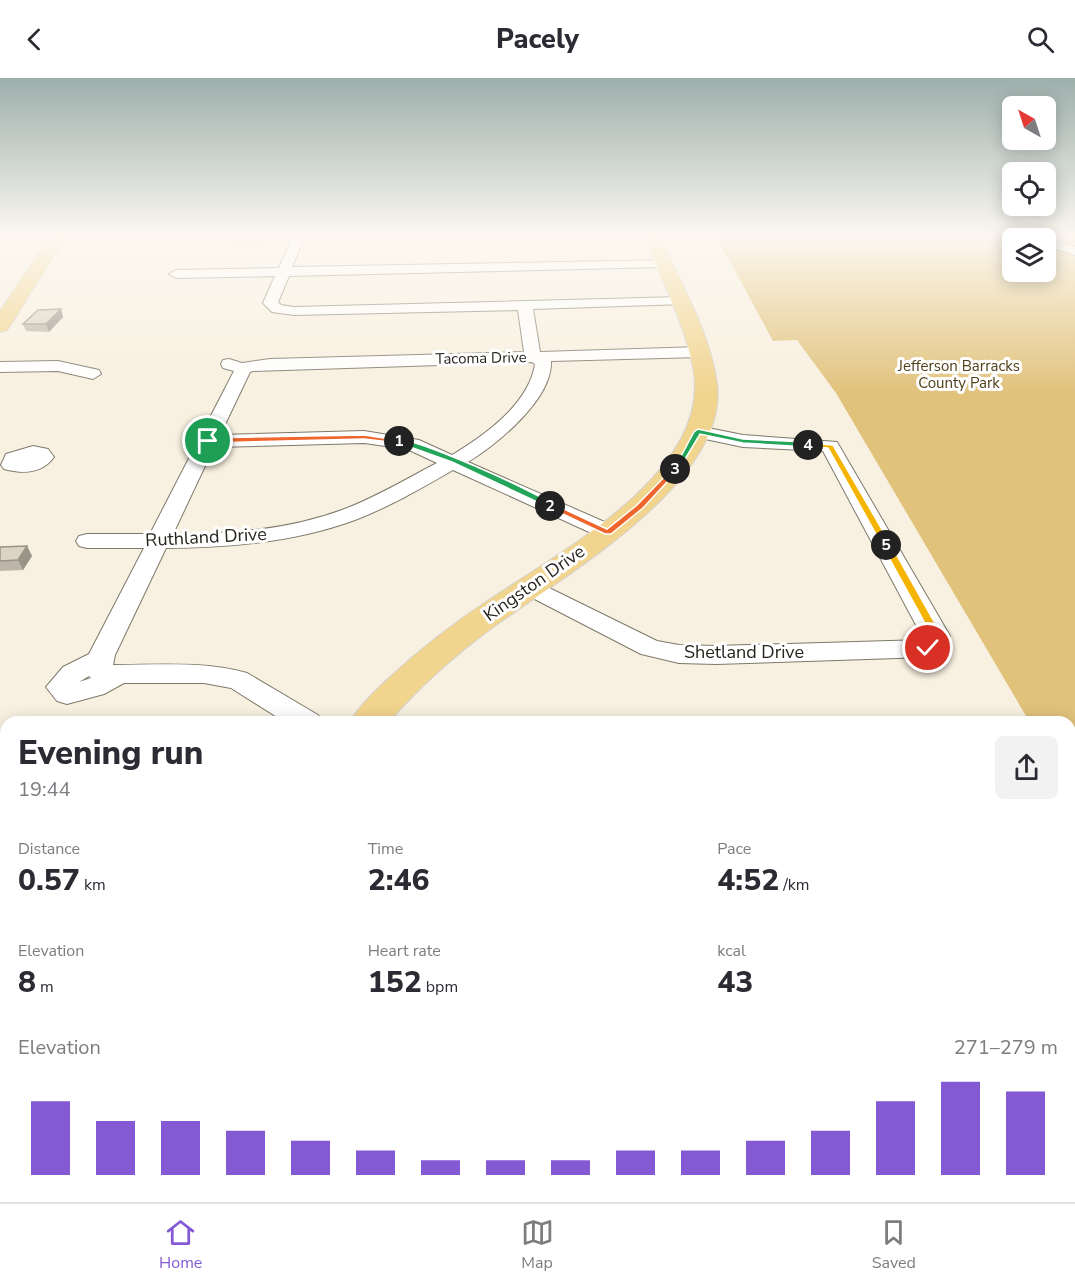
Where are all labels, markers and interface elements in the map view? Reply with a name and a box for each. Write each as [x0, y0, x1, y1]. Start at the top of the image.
text: Pacely [496, 21, 579, 58]
icon: back [18, 23, 51, 56]
icon: search [1024, 23, 1057, 56]
north arrow [1002, 96, 1056, 150]
map controls [1002, 96, 1056, 282]
button: locate [1002, 162, 1056, 216]
button: layers [1002, 228, 1056, 282]
street label: Tacoma Drive [435, 347, 527, 369]
park label: Jefferson Barracks County Park [897, 356, 1020, 393]
pin [182, 415, 233, 466]
icon: arrive [191, 424, 224, 457]
pin: 1 [384, 426, 414, 456]
text: 1 [394, 430, 404, 452]
pin: 4 [793, 430, 823, 460]
text: 4 [803, 434, 813, 456]
pin: 3 [660, 454, 690, 484]
text: 3 [670, 458, 680, 480]
pin: 2 [535, 491, 565, 521]
text: 2 [545, 495, 555, 517]
street label: Ruthland Drive [145, 522, 267, 552]
pin: 5 [871, 530, 901, 560]
text: 5 [881, 534, 891, 556]
street label: Kingston Drive [479, 539, 589, 627]
pin [902, 622, 953, 673]
icon: check [911, 631, 944, 664]
street label: Shetland Drive [684, 640, 804, 664]
text: Evening run [18, 731, 203, 776]
button: share [995, 736, 1058, 799]
text: 19:44 [18, 776, 71, 803]
text: Distance [18, 838, 80, 860]
text: Time [368, 838, 403, 860]
text: Pace [717, 838, 751, 860]
text: 0.57 [18, 860, 80, 901]
text: 2:46 [368, 860, 429, 901]
text: 4:52 [717, 860, 779, 901]
text: km [80, 874, 106, 896]
text: /km [779, 874, 809, 896]
text: Elevation [18, 940, 84, 962]
text: Heart rate [368, 940, 441, 962]
text: kcal [717, 940, 746, 962]
text: 8 [18, 962, 36, 1003]
text: 152 [368, 962, 422, 1003]
text: 43 [717, 962, 753, 1003]
text: m [36, 976, 54, 998]
text: bpm [422, 976, 458, 998]
text: Elevation [18, 1034, 101, 1061]
text: 271–279 m [954, 1034, 1058, 1061]
tab: Home [159, 1216, 202, 1274]
tab: Map [521, 1216, 554, 1274]
tab: Saved [872, 1216, 916, 1274]

